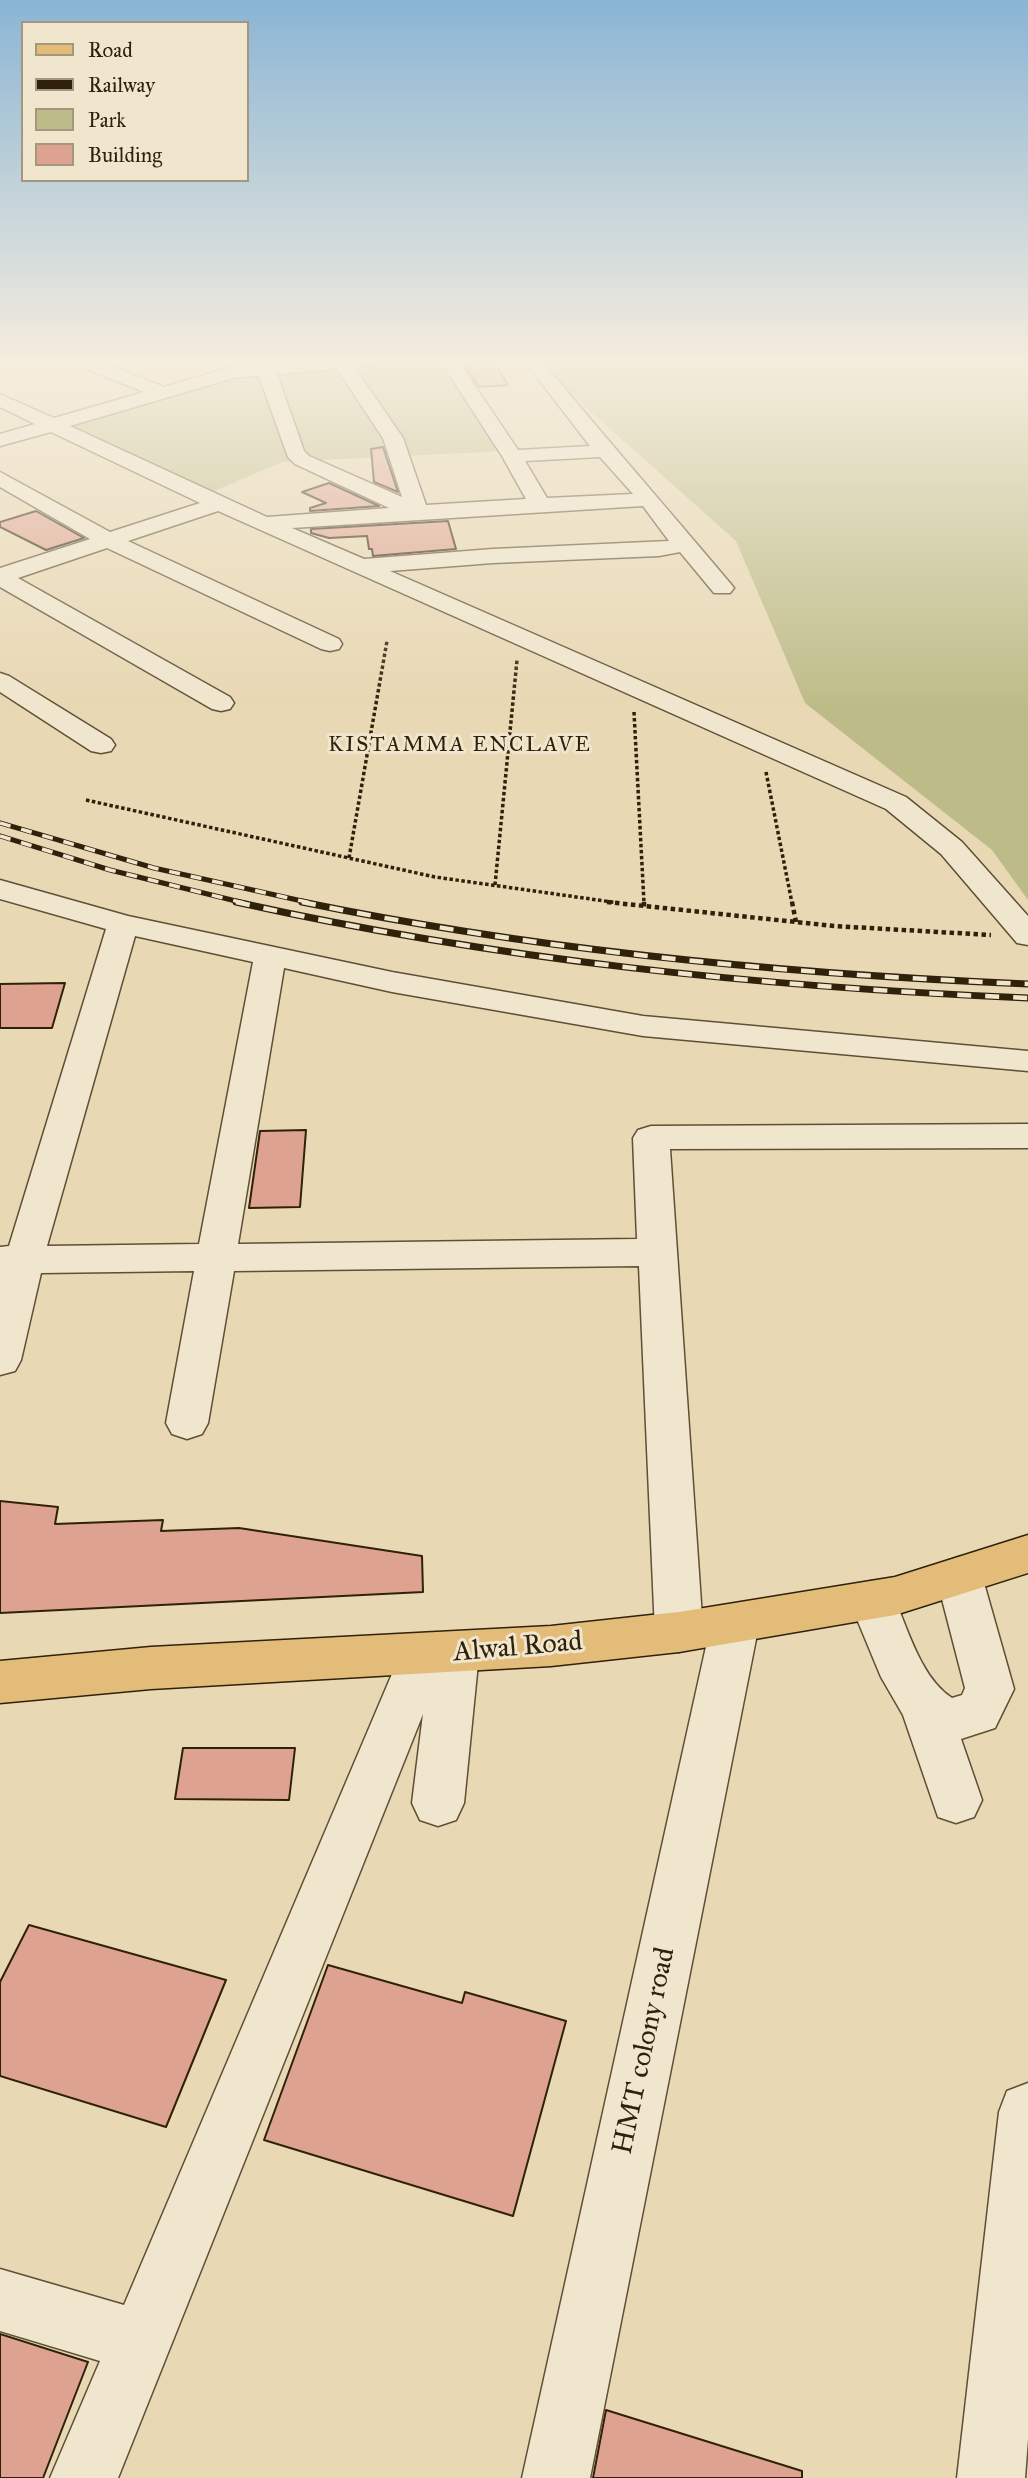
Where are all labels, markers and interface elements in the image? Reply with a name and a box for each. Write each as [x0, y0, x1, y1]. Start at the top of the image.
legend [21, 21, 248, 182]
text: Road [88, 37, 133, 63]
text: Railway [88, 72, 155, 98]
text: Park [88, 107, 126, 133]
text: Building [88, 142, 162, 168]
district label: KISTAMMA ENCLAVE [330, 733, 590, 759]
street label: Alwal Road [452, 1626, 584, 1670]
street label: HMT colony road [607, 1945, 683, 2157]

